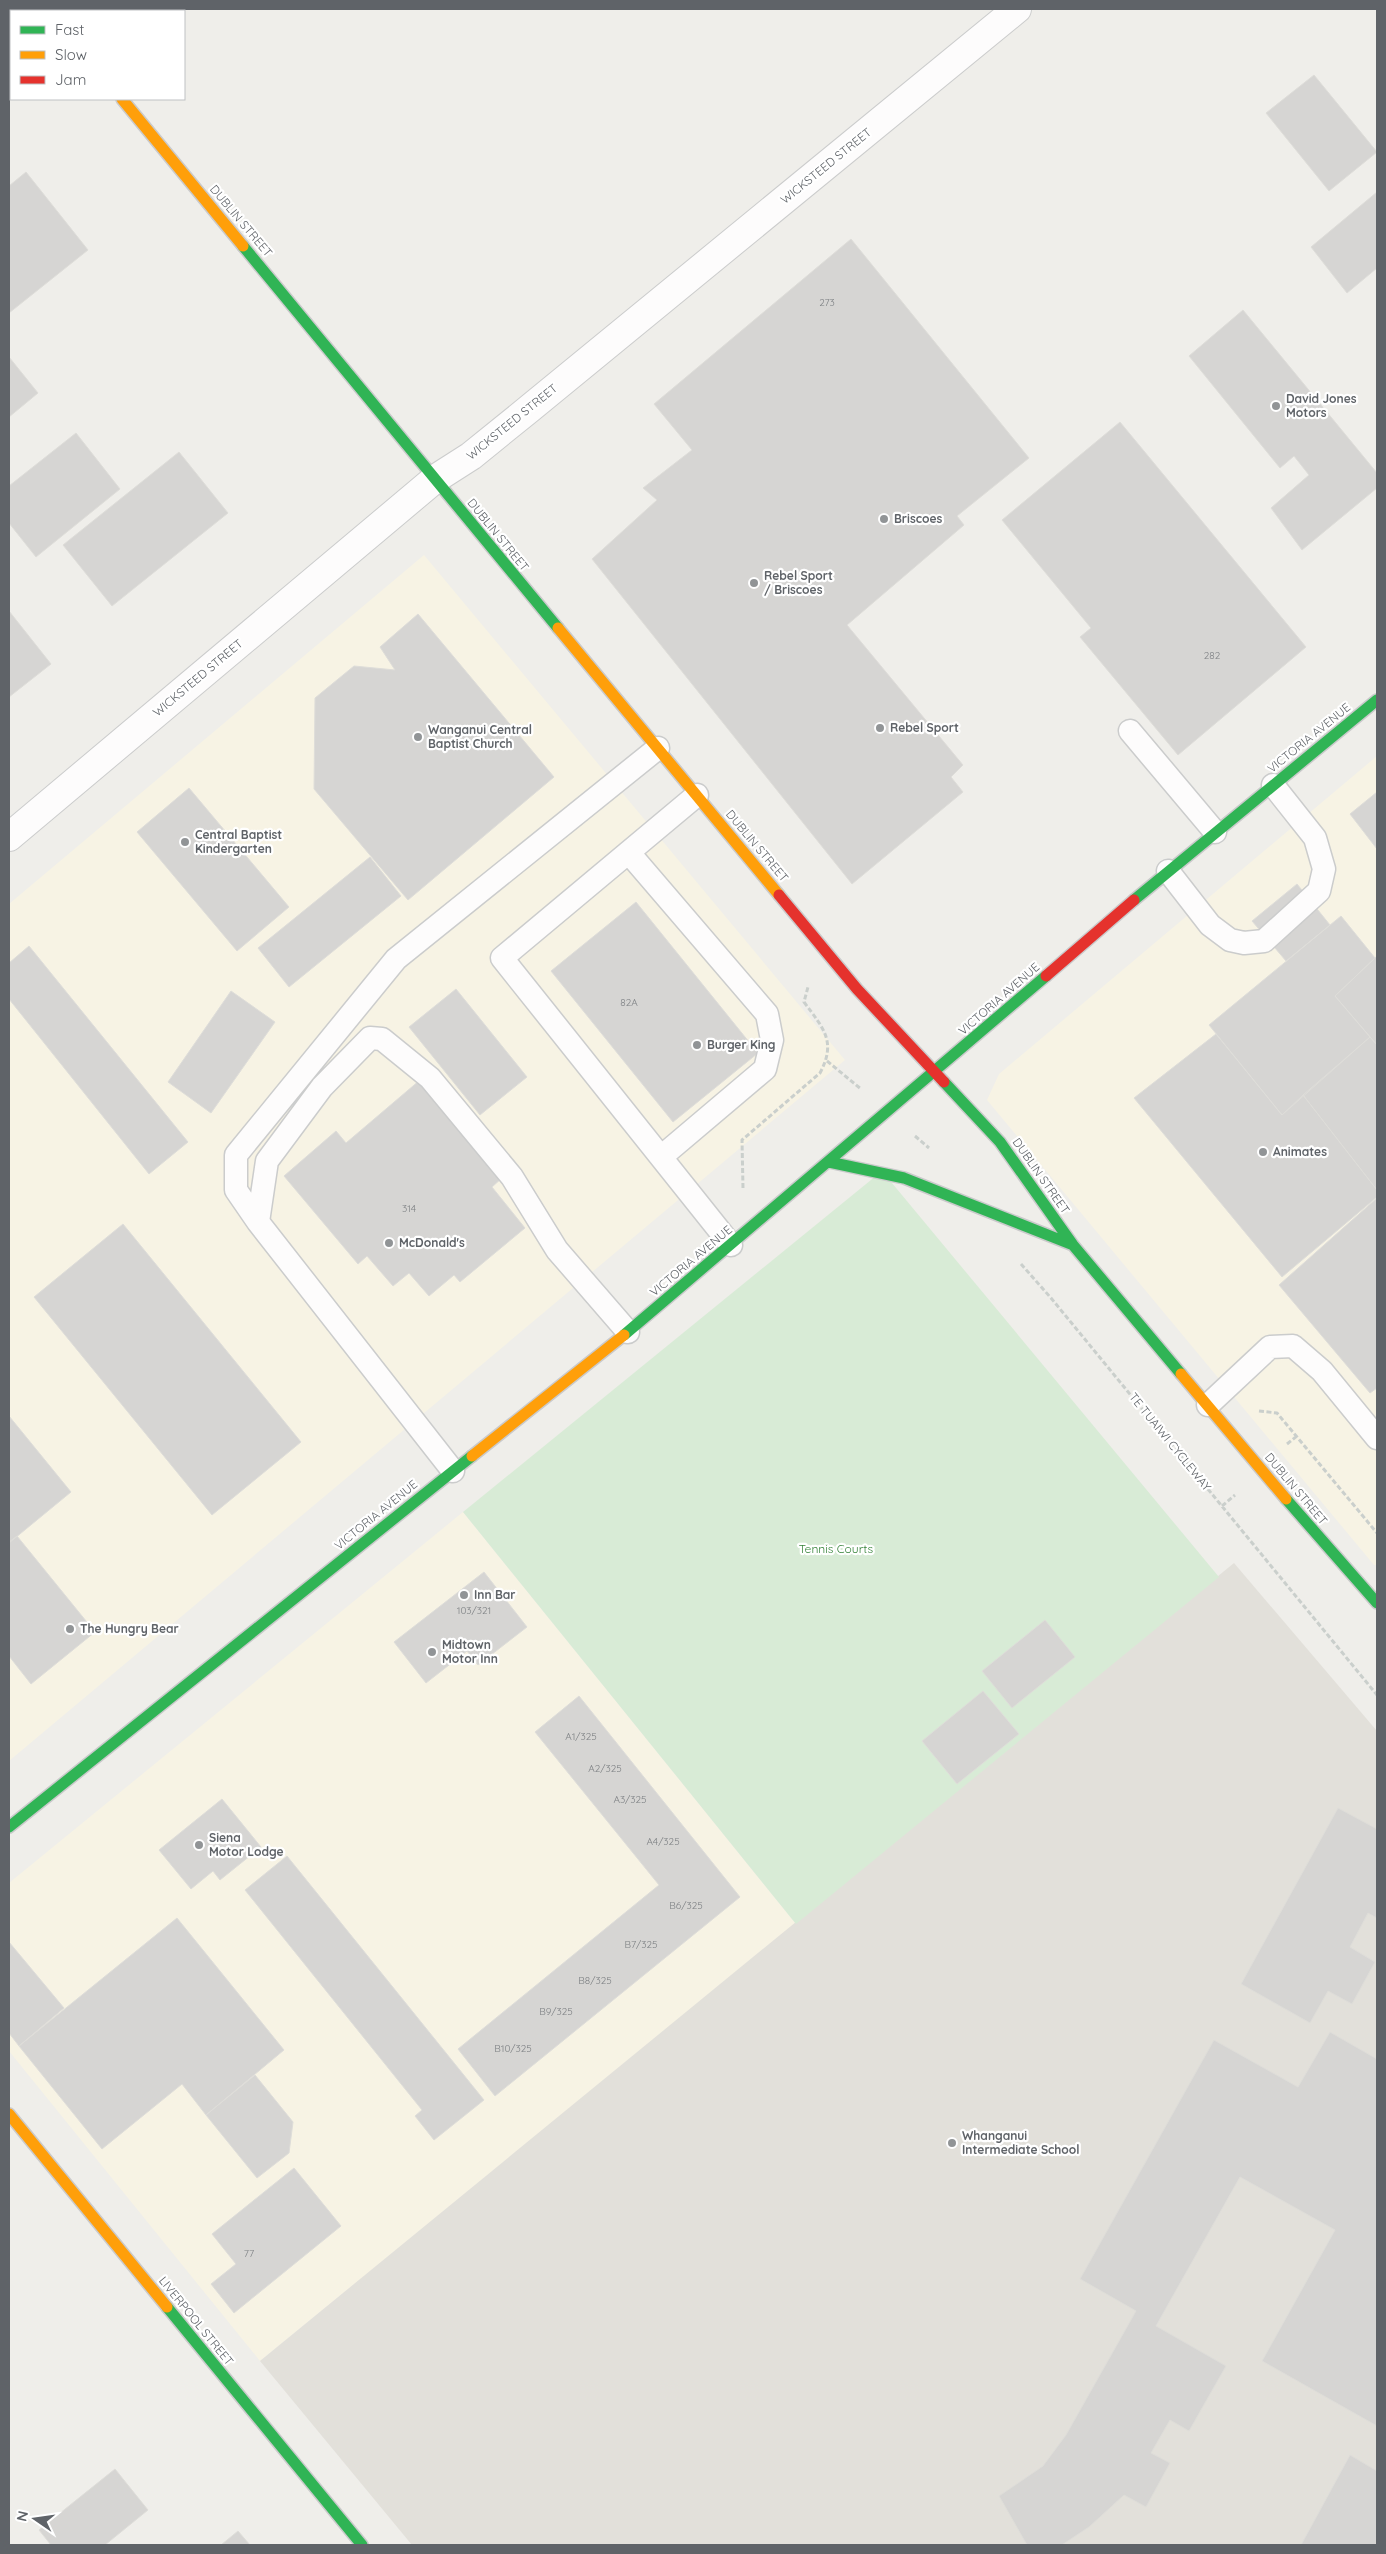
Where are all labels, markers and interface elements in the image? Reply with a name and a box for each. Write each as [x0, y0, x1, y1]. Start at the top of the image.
legend [10, 10, 185, 100]
text: Fast [55, 20, 84, 39]
text: Slow [55, 45, 87, 64]
text: Jam [55, 70, 86, 89]
street label: WICKSTEED STREET [777, 124, 874, 207]
street label: DUBLIN STREET [207, 182, 276, 260]
house number: 273 [819, 296, 835, 309]
street label: WICKSTEED STREET [463, 380, 560, 463]
place label: David Jones Motors [1286, 391, 1357, 420]
marker: David Jones Motors [1270, 400, 1282, 412]
street label: DUBLIN STREET [464, 495, 532, 574]
place label: Briscoes [894, 511, 942, 526]
marker: Briscoes [878, 513, 890, 525]
place label: Rebel Sport / Briscoes [764, 568, 833, 597]
marker: Rebel Sport / Briscoes [748, 577, 760, 589]
street label: WICKSTEED STREET [150, 636, 246, 720]
house number: 282 [1204, 649, 1221, 662]
street label: VICTORIA AVENUE [1264, 699, 1353, 776]
place label: Rebel Sport [890, 720, 959, 735]
place label: Wanganui Central Baptist Church [428, 722, 532, 751]
marker: Rebel Sport [874, 722, 886, 734]
marker: Wanganui Central Baptist Church [412, 731, 424, 743]
street label: DUBLIN STREET [723, 807, 792, 885]
place label: Central Baptist Kindergarten [195, 827, 282, 856]
marker: Central Baptist Kindergarten [179, 836, 191, 848]
street label: VICTORIA AVENUE [955, 959, 1042, 1038]
house number: 82A [620, 996, 638, 1009]
place label: Burger King [707, 1037, 776, 1052]
marker: Burger King [691, 1039, 703, 1051]
street label: DUBLIN STREET [1010, 1135, 1073, 1217]
place label: Animates [1273, 1144, 1327, 1159]
marker: Animates [1257, 1146, 1269, 1158]
house number: 314 [402, 1202, 416, 1215]
street label: VICTORIA AVENUE [647, 1222, 735, 1299]
place label: McDonald's [399, 1235, 465, 1250]
marker: McDonald's [383, 1237, 395, 1249]
street label: TE TUAIWI CYCLEWAY [1126, 1389, 1215, 1494]
street label: DUBLIN STREET [1262, 1450, 1331, 1528]
street label: VICTORIA AVENUE [331, 1476, 420, 1553]
park label: Tennis Courts [799, 1541, 874, 1556]
place label: Inn Bar [474, 1587, 516, 1602]
marker: Inn Bar [458, 1589, 470, 1601]
house number: 103/321 [457, 1604, 491, 1617]
place label: The Hungry Bear [80, 1621, 179, 1636]
marker: The Hungry Bear [64, 1623, 76, 1635]
place label: Midtown Motor Inn [442, 1637, 498, 1666]
marker: Midtown Motor Inn [426, 1646, 438, 1658]
house number: A1/325 [565, 1730, 597, 1743]
house number: A2/325 [588, 1762, 622, 1775]
house number: A3/325 [613, 1793, 647, 1806]
place label: Siena Motor Lodge [209, 1830, 284, 1859]
house number: A4/325 [646, 1835, 680, 1848]
marker: Siena Motor Lodge [193, 1839, 205, 1851]
house number: B6/325 [669, 1899, 703, 1912]
house number: B7/325 [624, 1938, 658, 1951]
house number: B8/325 [578, 1974, 612, 1987]
house number: B9/325 [539, 2005, 573, 2018]
house number: B10/325 [494, 2042, 532, 2055]
place label: Whanganui Intermediate School [962, 2128, 1080, 2157]
marker: Whanganui Intermediate School [946, 2137, 958, 2149]
house number: 77 [244, 2247, 254, 2260]
street label: LIVERPOOL STREET [156, 2273, 237, 2368]
north arrow [10, 2494, 60, 2544]
text: N [12, 2509, 32, 2523]

